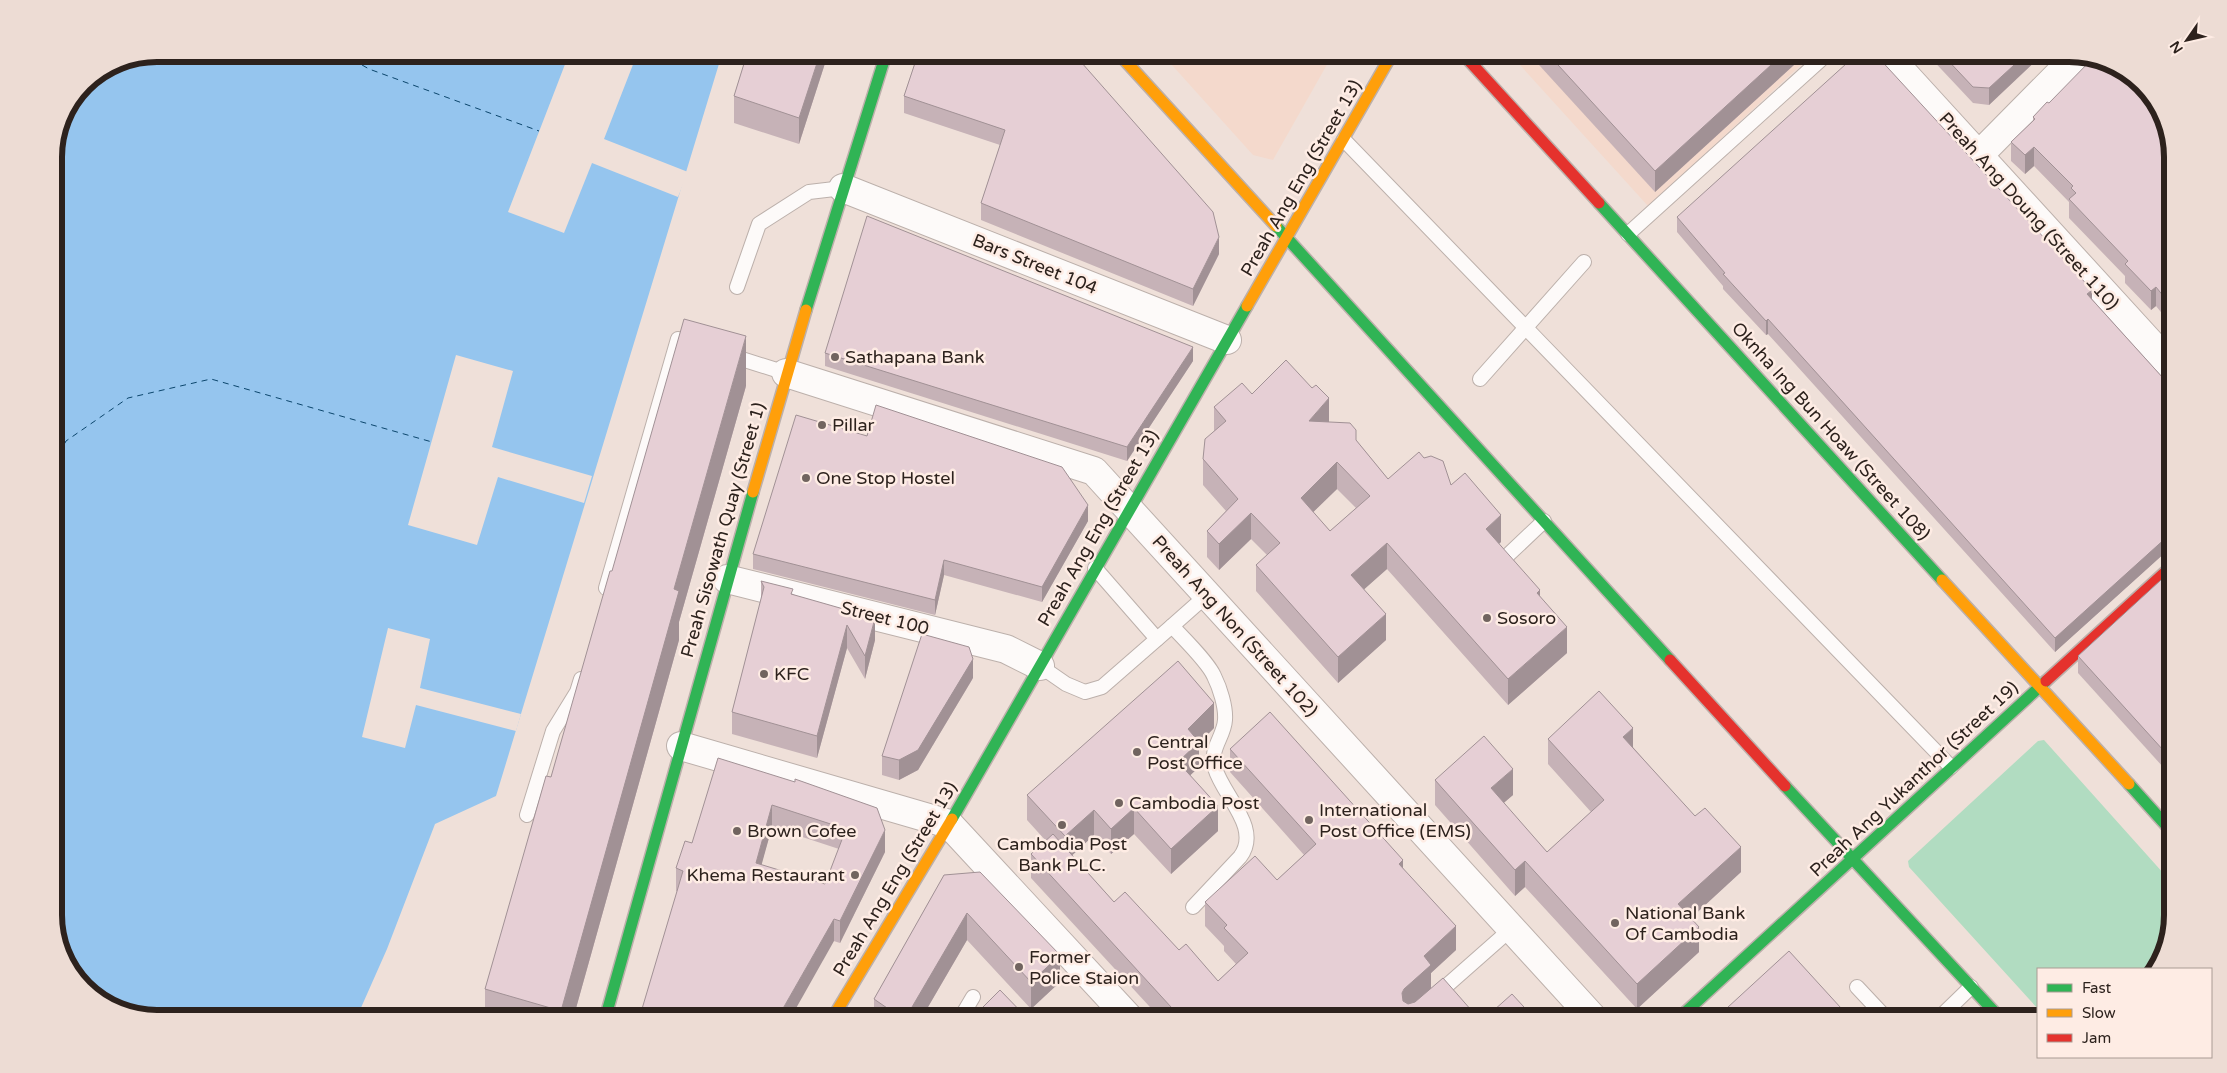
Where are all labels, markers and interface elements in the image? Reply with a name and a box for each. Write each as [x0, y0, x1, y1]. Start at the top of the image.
north arrow [2162, 15, 2212, 65]
text: N [2166, 38, 2187, 56]
street label: Preah Ang Eng (Street 13) [1236, 76, 1366, 280]
street label: Preah Ang Doung (Street 110) [1934, 108, 2124, 314]
street label: Bars Street 104 [969, 229, 1101, 299]
street label: Oknha Ing Bun Hoaw (Street 108) [1727, 317, 1935, 545]
place label: Sathapana Bank [845, 346, 985, 368]
marker: Sathapana Bank [829, 351, 841, 363]
street label: Preah Sisowath Quay (Street 1) [676, 400, 770, 660]
place label: Pillar [832, 414, 875, 436]
marker: Pillar [816, 419, 828, 431]
street label: Preah Ang Eng (Street 13) [1033, 426, 1163, 630]
place label: One Stop Hostel [816, 467, 955, 489]
marker: One Stop Hostel [800, 472, 812, 484]
street label: Preah Ang Non (Street 102) [1148, 531, 1322, 721]
street label: Street 100 [839, 596, 931, 640]
place label: Sosoro [1497, 607, 1556, 629]
marker: Sosoro [1481, 612, 1493, 624]
place label: KFC [774, 663, 809, 685]
marker: KFC [758, 668, 770, 680]
street label: Preah Ang Yukanthor (Street 19) [1805, 677, 2023, 881]
place label: Central Post Office [1147, 731, 1243, 774]
marker: Central Post Office [1131, 746, 1143, 758]
street label: Preah Ang Eng (Street 13) [828, 778, 962, 980]
place label: Cambodia Post [1129, 792, 1259, 814]
marker: Cambodia Post [1113, 797, 1125, 809]
place label: International Post Office (EMS) [1319, 799, 1471, 842]
marker: International Post Office (EMS) [1303, 814, 1315, 826]
marker: Cambodia Post Bank PLC. [1056, 819, 1068, 831]
place label: Brown Cofee [747, 820, 857, 842]
marker: Brown Cofee [731, 825, 743, 837]
place label: Cambodia Post Bank PLC. [997, 833, 1127, 876]
place label: Khema Restaurant [686, 864, 845, 886]
marker: Khema Restaurant [849, 869, 861, 881]
place label: National Bank Of Cambodia [1625, 902, 1745, 945]
marker: National Bank Of Cambodia [1609, 917, 1621, 929]
place label: Former Police Staion [1029, 946, 1139, 989]
marker: Former Police Staion [1013, 961, 1025, 973]
legend [2037, 968, 2212, 1058]
text: Fast [2082, 979, 2112, 997]
text: Slow [2082, 1004, 2116, 1022]
text: Jam [2082, 1029, 2111, 1047]

